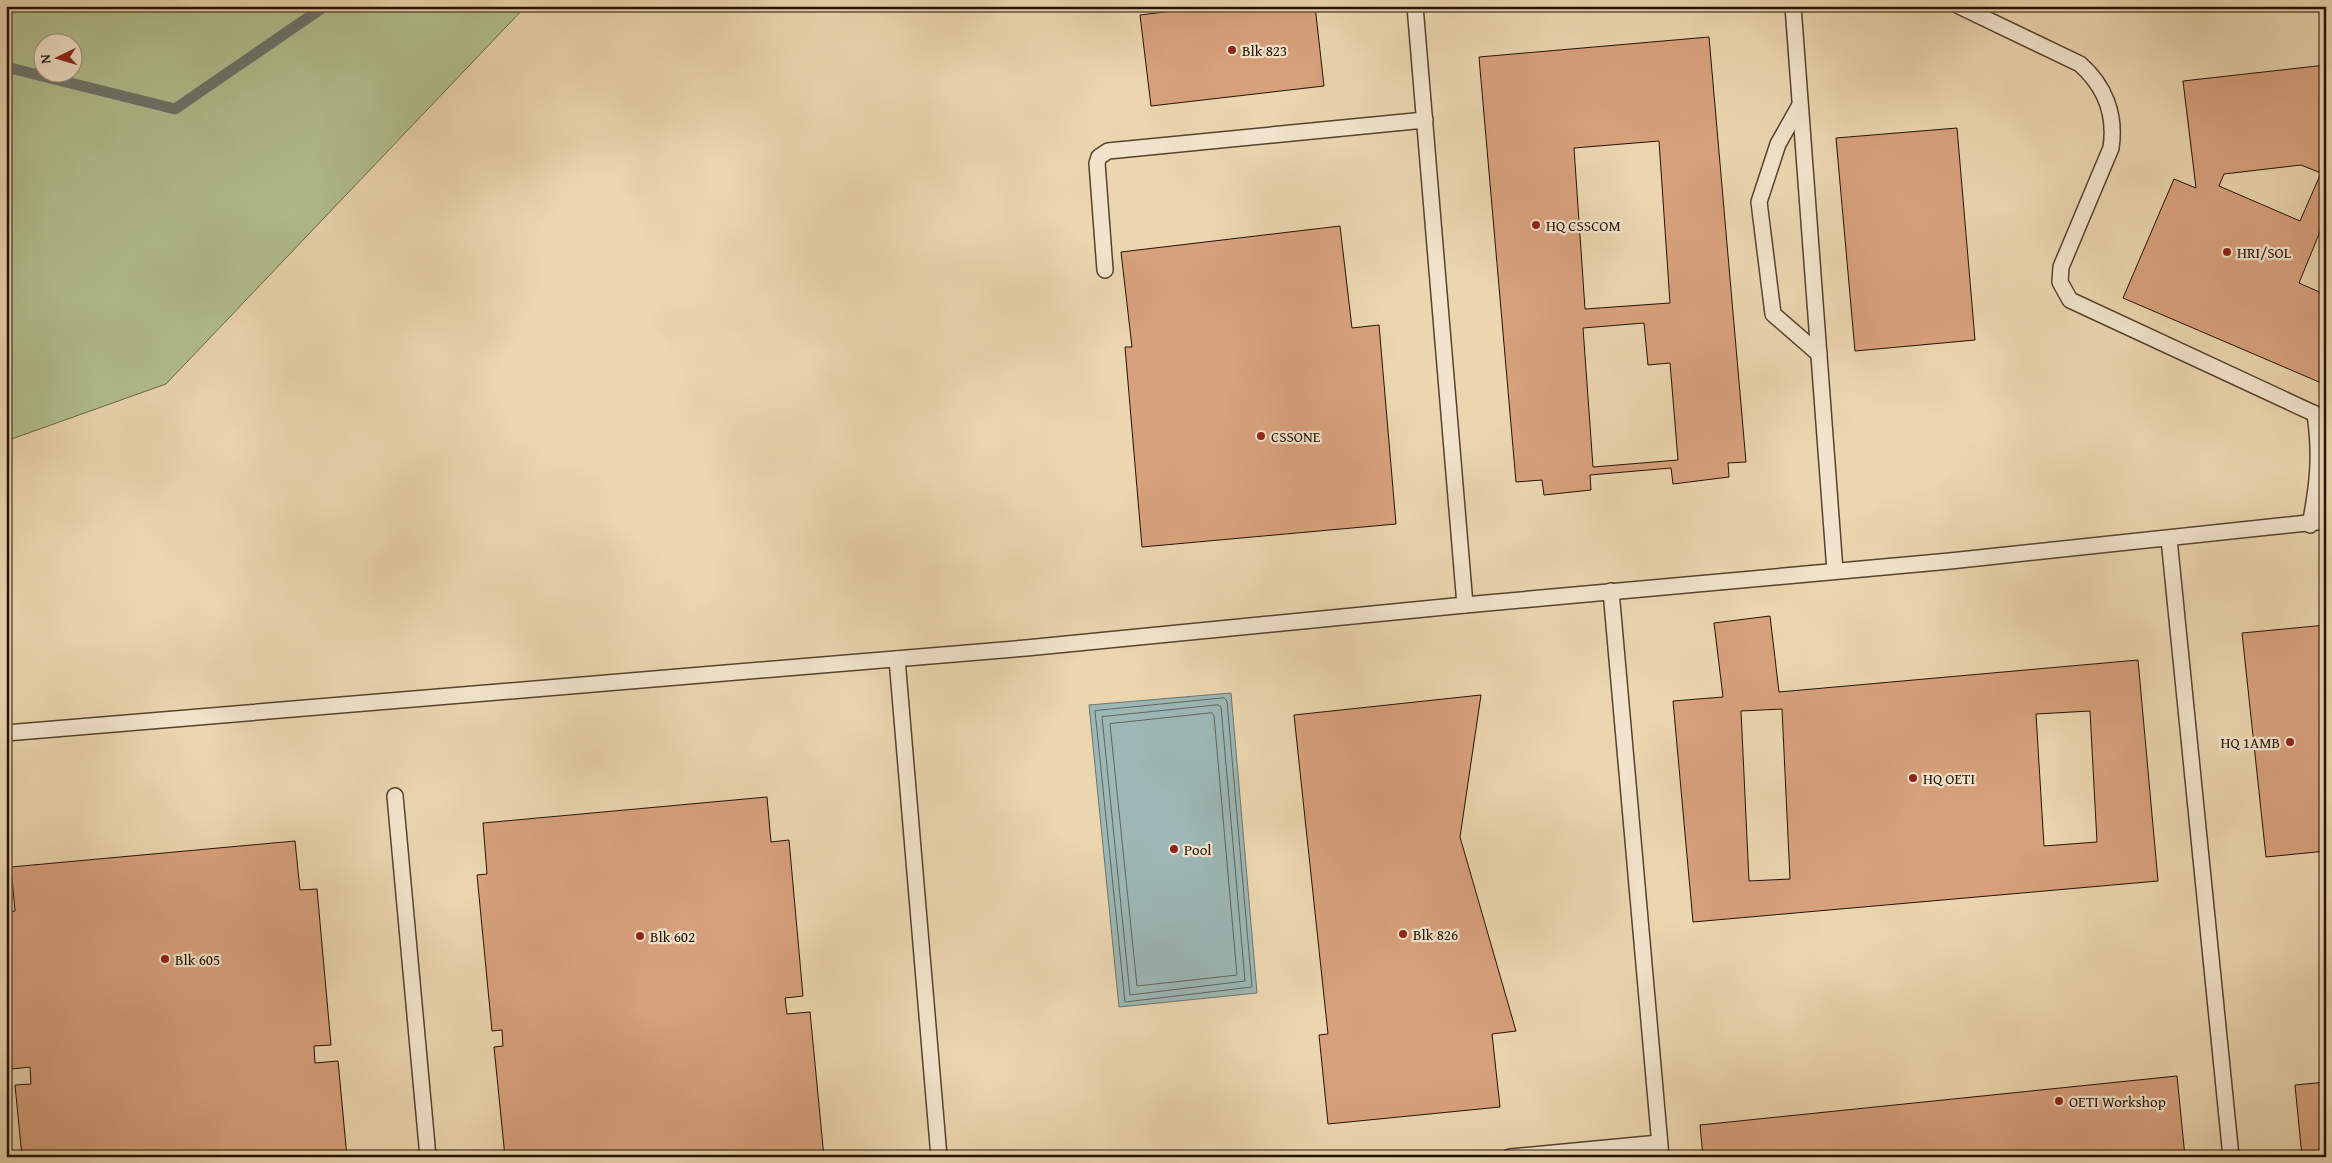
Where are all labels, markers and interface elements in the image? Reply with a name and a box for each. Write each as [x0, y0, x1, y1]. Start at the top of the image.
north arrow [32, 32, 82, 82]
place label: Blk 823 [1242, 40, 1287, 61]
marker: Blk 823 [1226, 44, 1238, 56]
text: N [35, 53, 55, 65]
place label: HQ CSSCOM [1546, 215, 1621, 236]
marker: HQ CSSCOM [1530, 219, 1542, 231]
place label: HRI/SOL [2237, 242, 2292, 263]
marker: HRI/SOL [2221, 246, 2233, 258]
place label: CSSONE [1271, 426, 1321, 447]
marker: CSSONE [1255, 430, 1267, 442]
place label: HQ 1AMB [2221, 732, 2280, 753]
marker: HQ 1AMB [2284, 736, 2296, 748]
place label: HQ OETI [1923, 768, 1975, 789]
marker: HQ OETI [1907, 772, 1919, 784]
place label: Pool [1184, 839, 1212, 860]
marker: Pool [1168, 843, 1180, 855]
place label: Blk 826 [1413, 924, 1458, 945]
place label: Blk 602 [650, 926, 695, 947]
marker: Blk 826 [1397, 928, 1409, 940]
marker: Blk 602 [634, 930, 646, 942]
place label: Blk 605 [175, 949, 220, 970]
marker: Blk 605 [159, 953, 171, 965]
place label: OETI Workshop [2069, 1091, 2166, 1112]
marker: OETI Workshop [2053, 1095, 2065, 1107]

